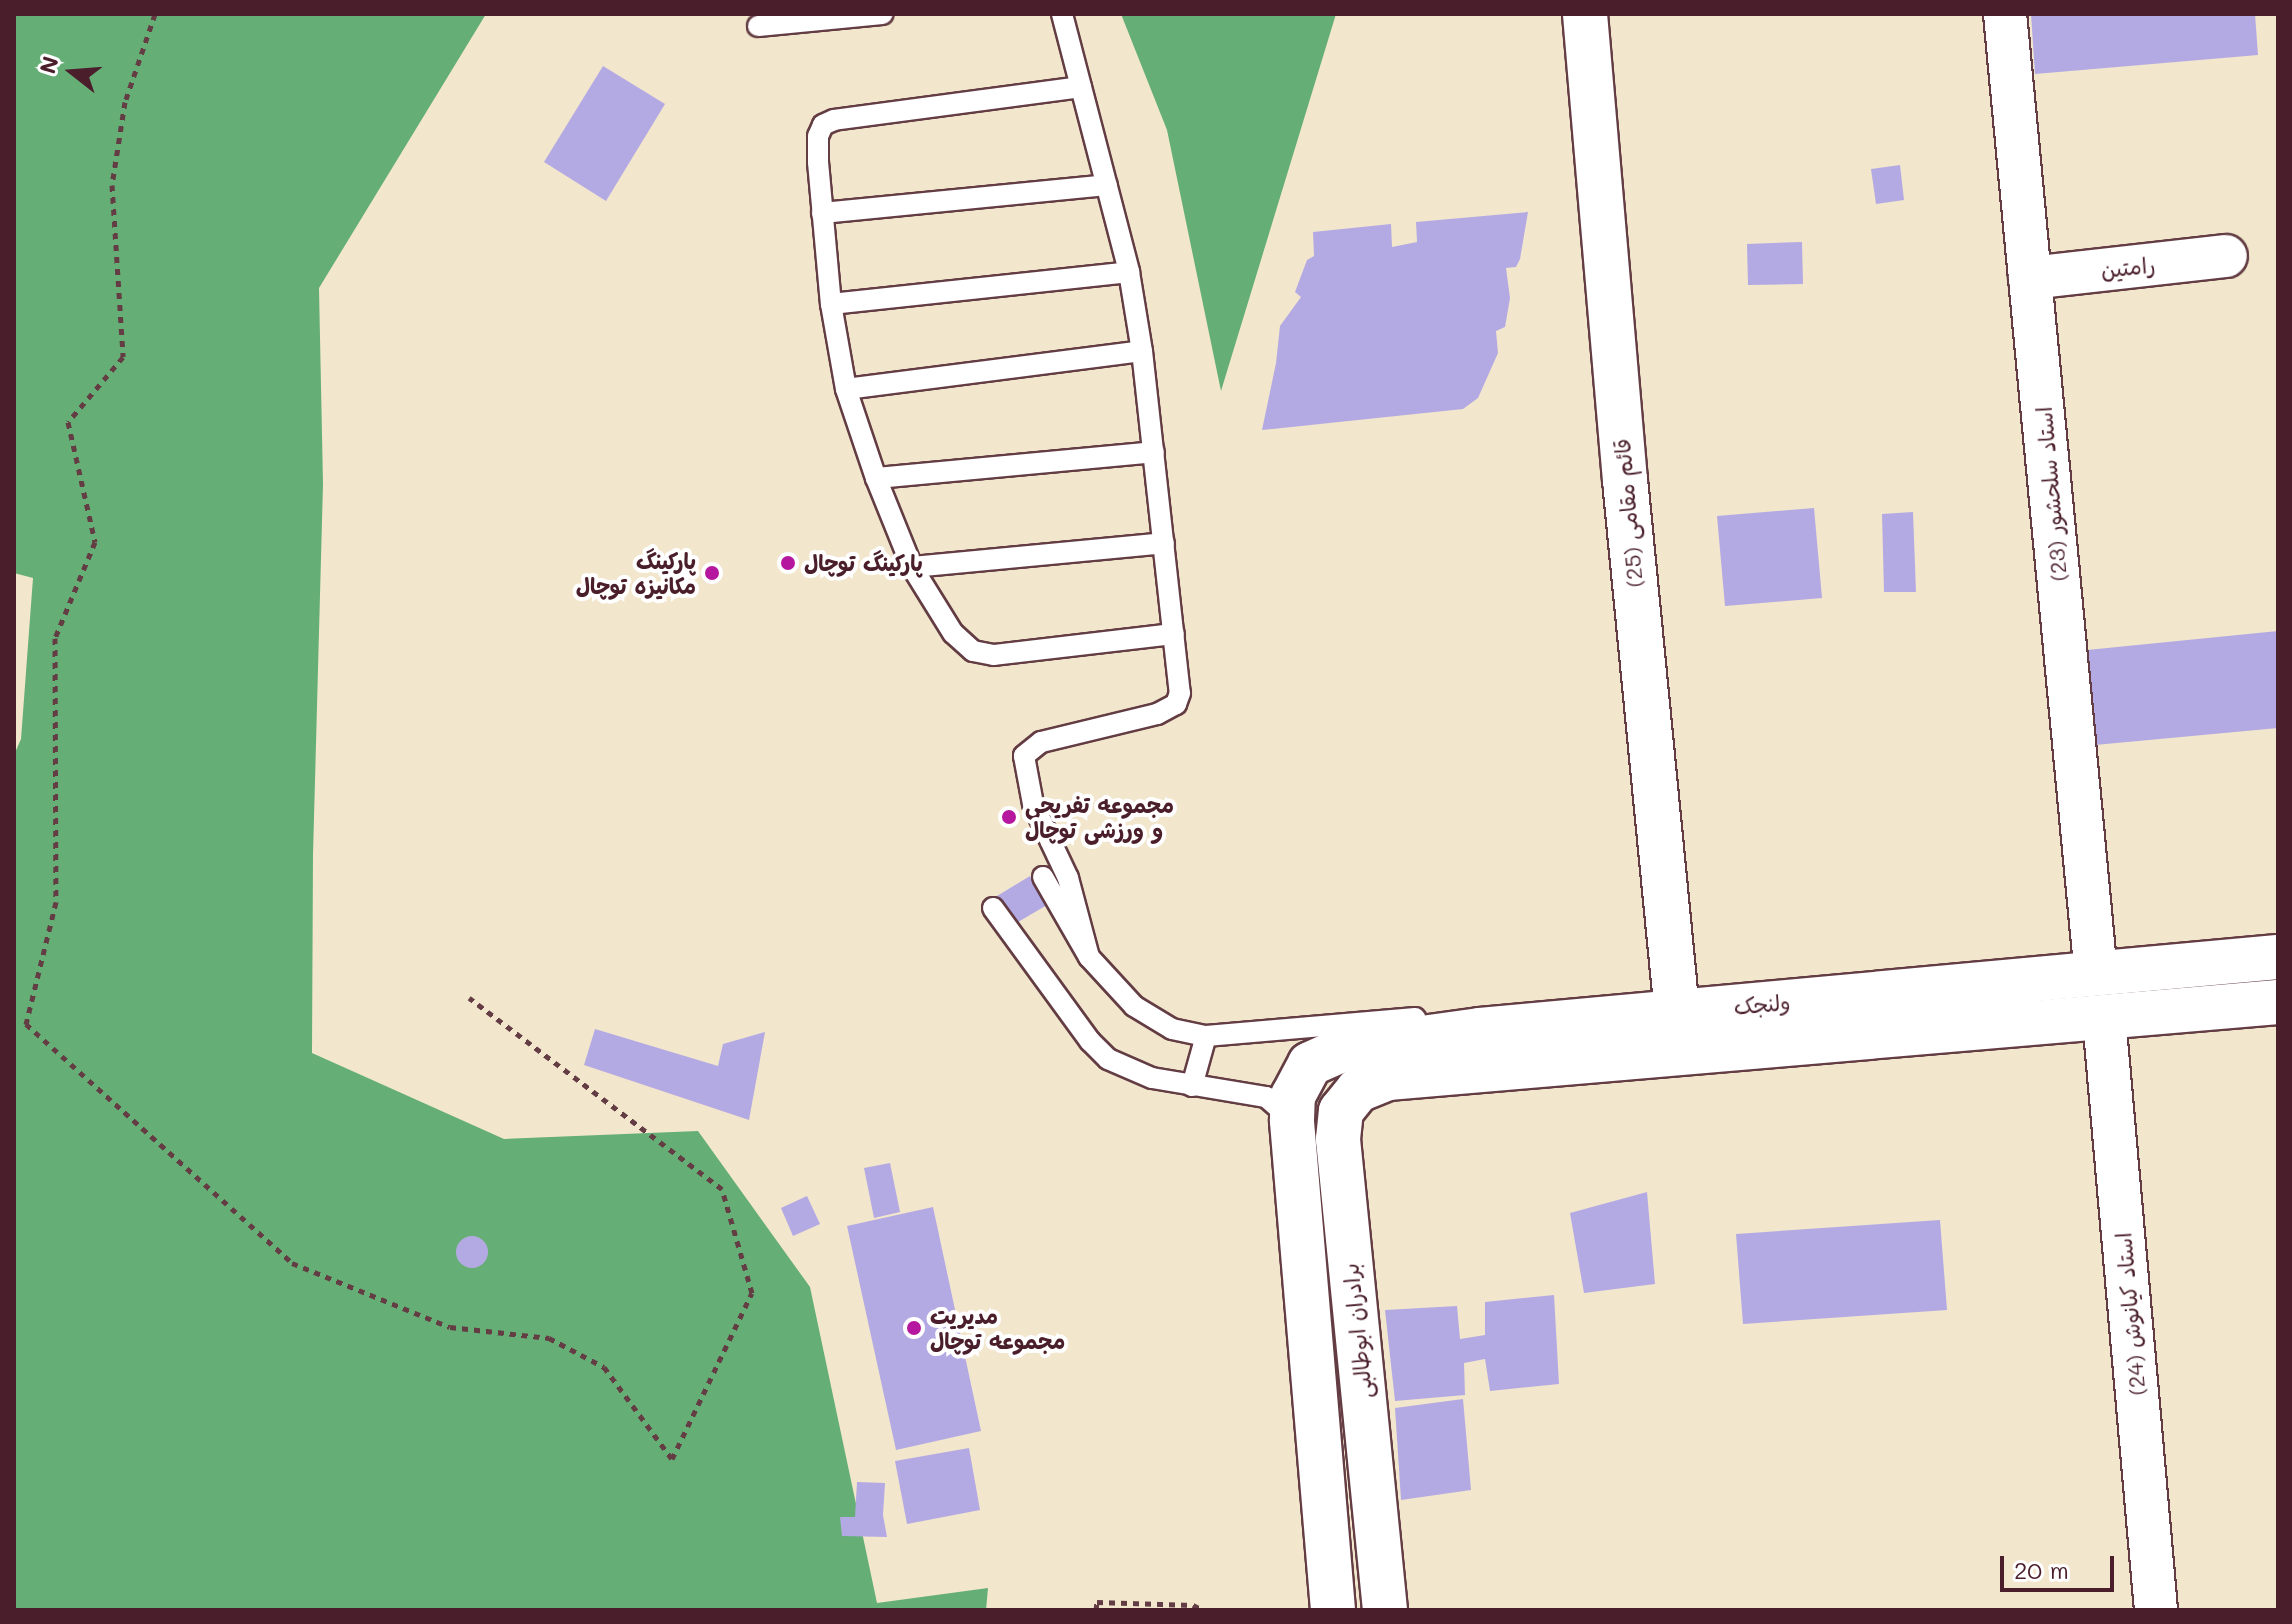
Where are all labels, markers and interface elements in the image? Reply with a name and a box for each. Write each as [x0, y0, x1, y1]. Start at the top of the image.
north arrow [32, 32, 112, 112]
text: N [32, 53, 65, 77]
street label: رامتین [2099, 251, 2157, 283]
street label: استاد سلحشور (23) [2030, 406, 2072, 582]
street label: قائم مقامی (25) [1608, 438, 1648, 588]
place label: پارکینگ مکانیزه توچال [576, 547, 696, 598]
place label: پارکینگ توچال [804, 550, 923, 576]
marker: پارکینگ توچال [779, 554, 797, 572]
marker: پارکینگ مکانیزه توچال [703, 564, 721, 582]
place label: مجموعه تفریحی و ورزشی توچال [1025, 791, 1174, 842]
marker: مجموعه تفریحی و ورزشی توچال [1000, 808, 1018, 826]
street label: ولنجک [1733, 988, 1791, 1020]
street label: استاد کیانوش (24) [2110, 1231, 2150, 1397]
street label: برادران ابوطالبی [1337, 1262, 1377, 1400]
place label: مدیریت مجموعه توچال [930, 1302, 1065, 1354]
marker: مدیریت مجموعه توچال [905, 1319, 923, 1337]
scale bar [2004, 1540, 2118, 1590]
text: 20 m [2014, 1554, 2069, 1585]

